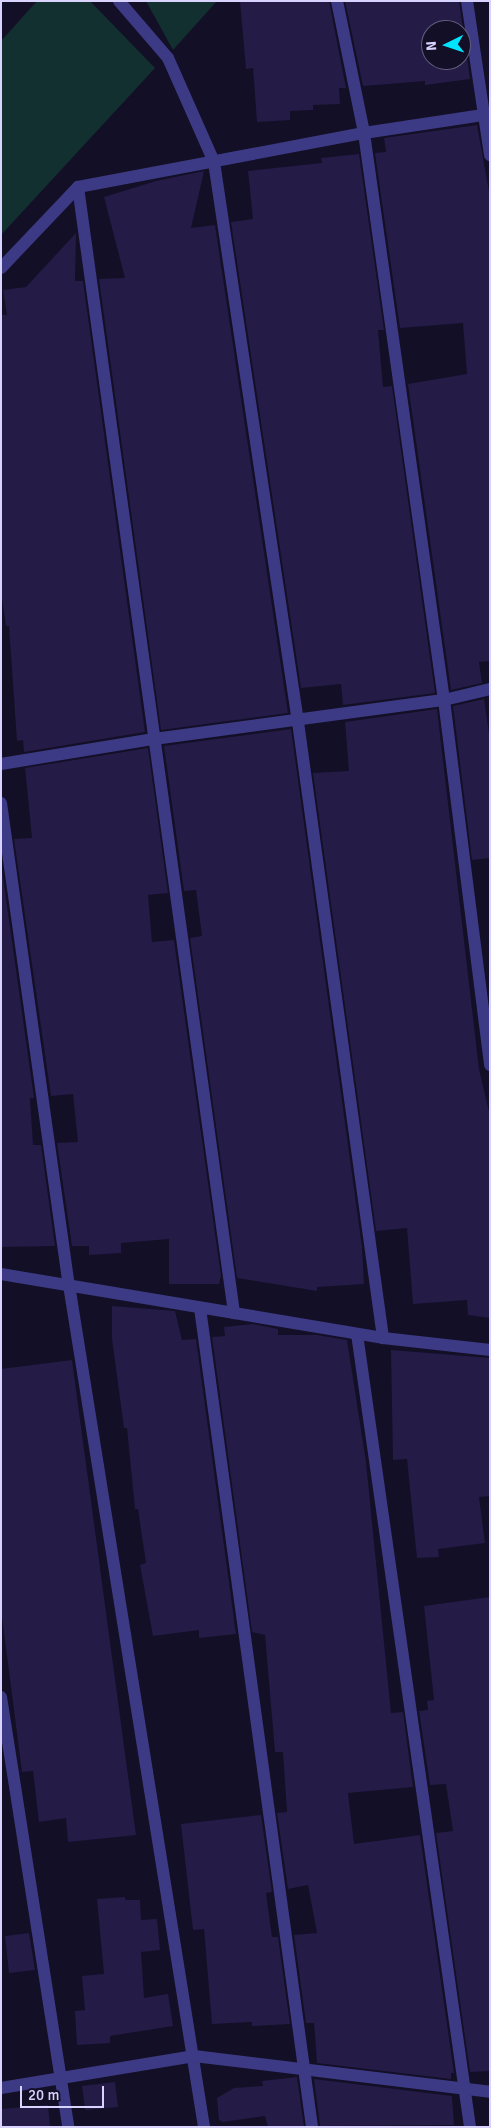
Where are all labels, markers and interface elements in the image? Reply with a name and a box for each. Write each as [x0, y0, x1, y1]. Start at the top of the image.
north arrow [421, 20, 471, 70]
text: N [423, 41, 440, 51]
scale bar [22, 2076, 106, 2108]
text: 20 m [28, 2086, 59, 2104]

